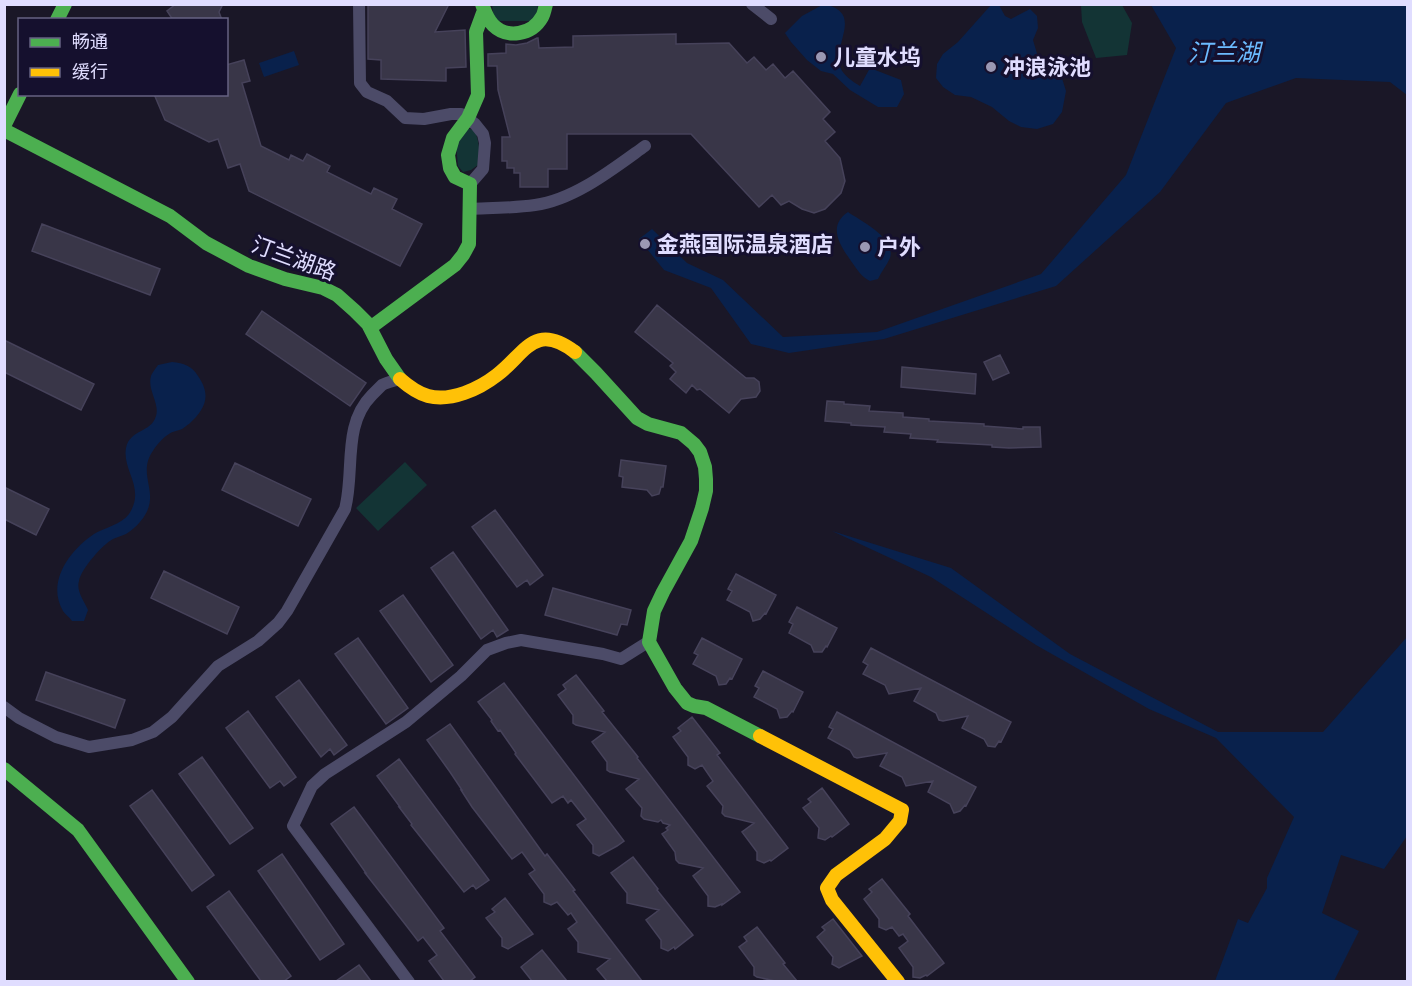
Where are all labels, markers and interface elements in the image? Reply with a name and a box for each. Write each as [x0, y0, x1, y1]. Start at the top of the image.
legend [18, 18, 228, 96]
text: 畅通 [72, 30, 108, 53]
water label: 汀兰湖 [1188, 37, 1264, 68]
place label: 儿童水坞 [833, 43, 921, 71]
marker: 儿童水坞 [814, 50, 828, 64]
place label: 冲浪泳池 [1003, 53, 1091, 81]
text: 缓行 [72, 60, 108, 83]
marker: 冲浪泳池 [984, 60, 998, 74]
street label: 汀兰湖路 [248, 230, 340, 286]
place label: 金燕国际温泉酒店 [657, 230, 833, 258]
place label: 户外 [877, 233, 921, 261]
marker: 金燕国际温泉酒店 [638, 237, 652, 251]
marker: 户外 [858, 240, 872, 254]

